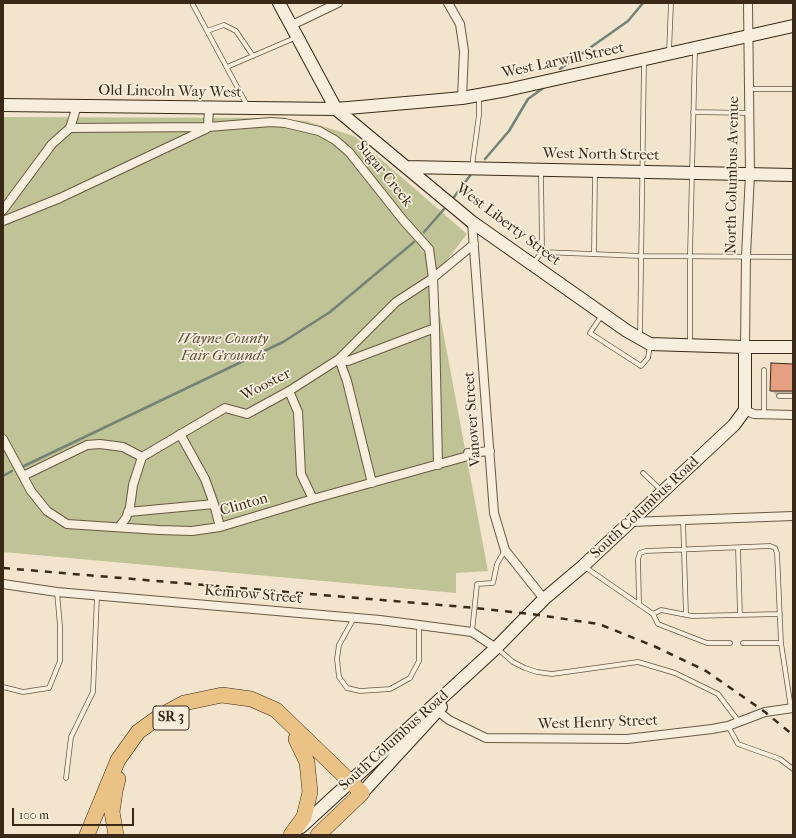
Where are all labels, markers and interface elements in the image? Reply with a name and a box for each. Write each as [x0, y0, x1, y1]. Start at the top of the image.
street label: West Larwill Street [500, 39, 626, 83]
street label: Old Lincoln Way West [98, 82, 242, 102]
street label: North Columbus Avenue [723, 96, 743, 254]
street label: Sugar Creek [352, 137, 416, 211]
street label: West North Street [542, 145, 660, 165]
street label: West Liberty Street [452, 180, 564, 270]
park label: Wayne County Fair Grounds [178, 330, 268, 365]
street label: Wooster [238, 365, 294, 405]
street label: Vanover Street [461, 371, 485, 467]
street label: South Columbus Road [587, 453, 703, 563]
street label: Clinton [218, 490, 270, 520]
street label: Kemrow Street [203, 582, 303, 608]
street label: South Columbus Road [335, 687, 453, 795]
road number: SR 3 [153, 706, 189, 730]
street label: West Henry Street [538, 712, 658, 734]
scale bar [14, 800, 136, 826]
text: 100 m [19, 808, 49, 822]

